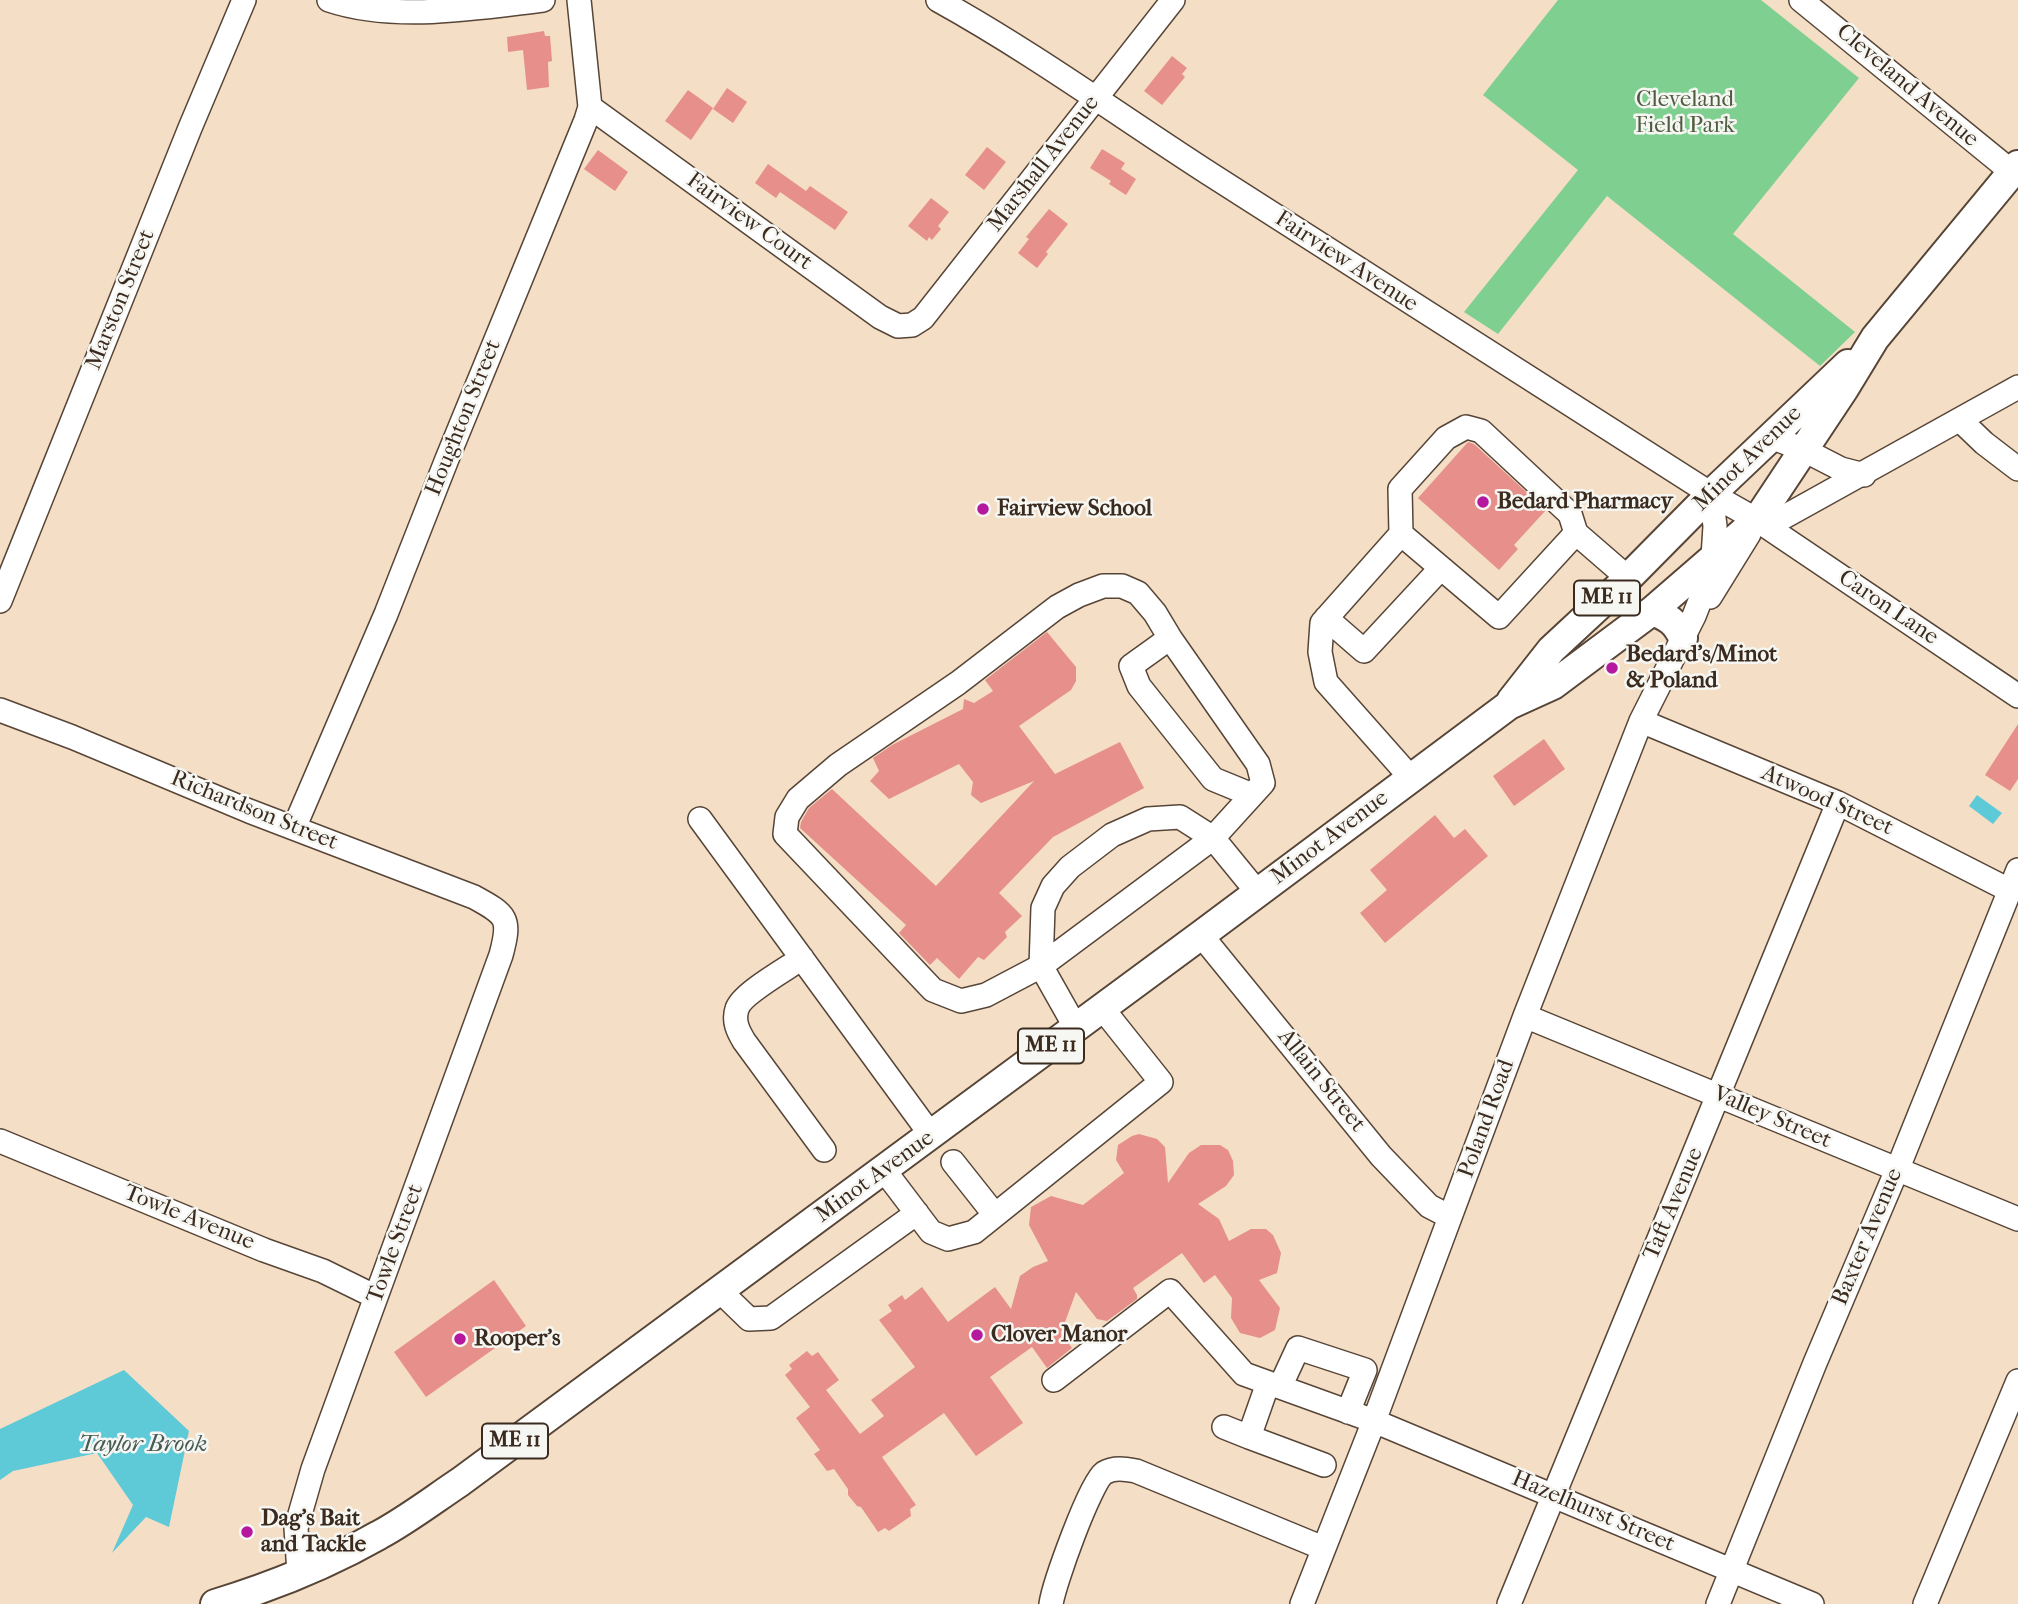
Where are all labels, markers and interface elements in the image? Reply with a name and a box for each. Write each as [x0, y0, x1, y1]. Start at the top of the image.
street label: Cleveland Avenue [1830, 19, 1984, 153]
park label: Cleveland Field Park [1635, 86, 1735, 140]
street label: Marshall Avenue [982, 90, 1106, 238]
street label: Fairview Court [681, 167, 817, 277]
street label: Fairview Avenue [1269, 205, 1423, 319]
street label: Marston Street [80, 226, 162, 374]
street label: Houghton Street [420, 336, 508, 500]
street label: Minot Avenue [1688, 400, 1808, 518]
place label: Bedard Pharmacy [1497, 488, 1673, 516]
marker: Bedard Pharmacy [1475, 494, 1491, 510]
place label: Fairview School [997, 495, 1152, 523]
marker: Fairview School [975, 501, 991, 517]
street label: Caron Lane [1833, 564, 1943, 652]
road number: ME 11 [1574, 580, 1640, 616]
place label: Bedard's/Minot & Poland [1626, 641, 1777, 695]
marker: Bedard's/Minot & Poland [1604, 660, 1620, 676]
street label: Atwood Street [1757, 760, 1897, 842]
street label: Richardson Street [166, 765, 342, 857]
street label: Minot Avenue [1266, 785, 1394, 891]
street label: Allain Street [1271, 1024, 1371, 1138]
road number: ME 11 [1018, 1028, 1084, 1064]
street label: Poland Road [1453, 1056, 1521, 1182]
street label: Valley Street [1709, 1081, 1835, 1155]
street label: Minot Avenue [810, 1125, 940, 1229]
street label: Taft Avenue [1638, 1144, 1710, 1264]
street label: Baxter Avenue [1827, 1164, 1909, 1310]
street label: Towle Avenue [120, 1179, 258, 1257]
street label: Towle Street [362, 1181, 430, 1307]
place label: Clover Manor [991, 1321, 1127, 1349]
place label: Rooper's [474, 1325, 561, 1353]
marker: Clover Manor [969, 1327, 985, 1343]
marker: Rooper's [452, 1331, 468, 1347]
road number: ME 11 [482, 1424, 548, 1458]
water label: Taylor Brook [79, 1431, 207, 1459]
street label: Hazelhurst Street [1507, 1465, 1679, 1559]
place label: Dag's Bait and Tackle [261, 1505, 366, 1559]
marker: Dag's Bait and Tackle [239, 1524, 255, 1540]

